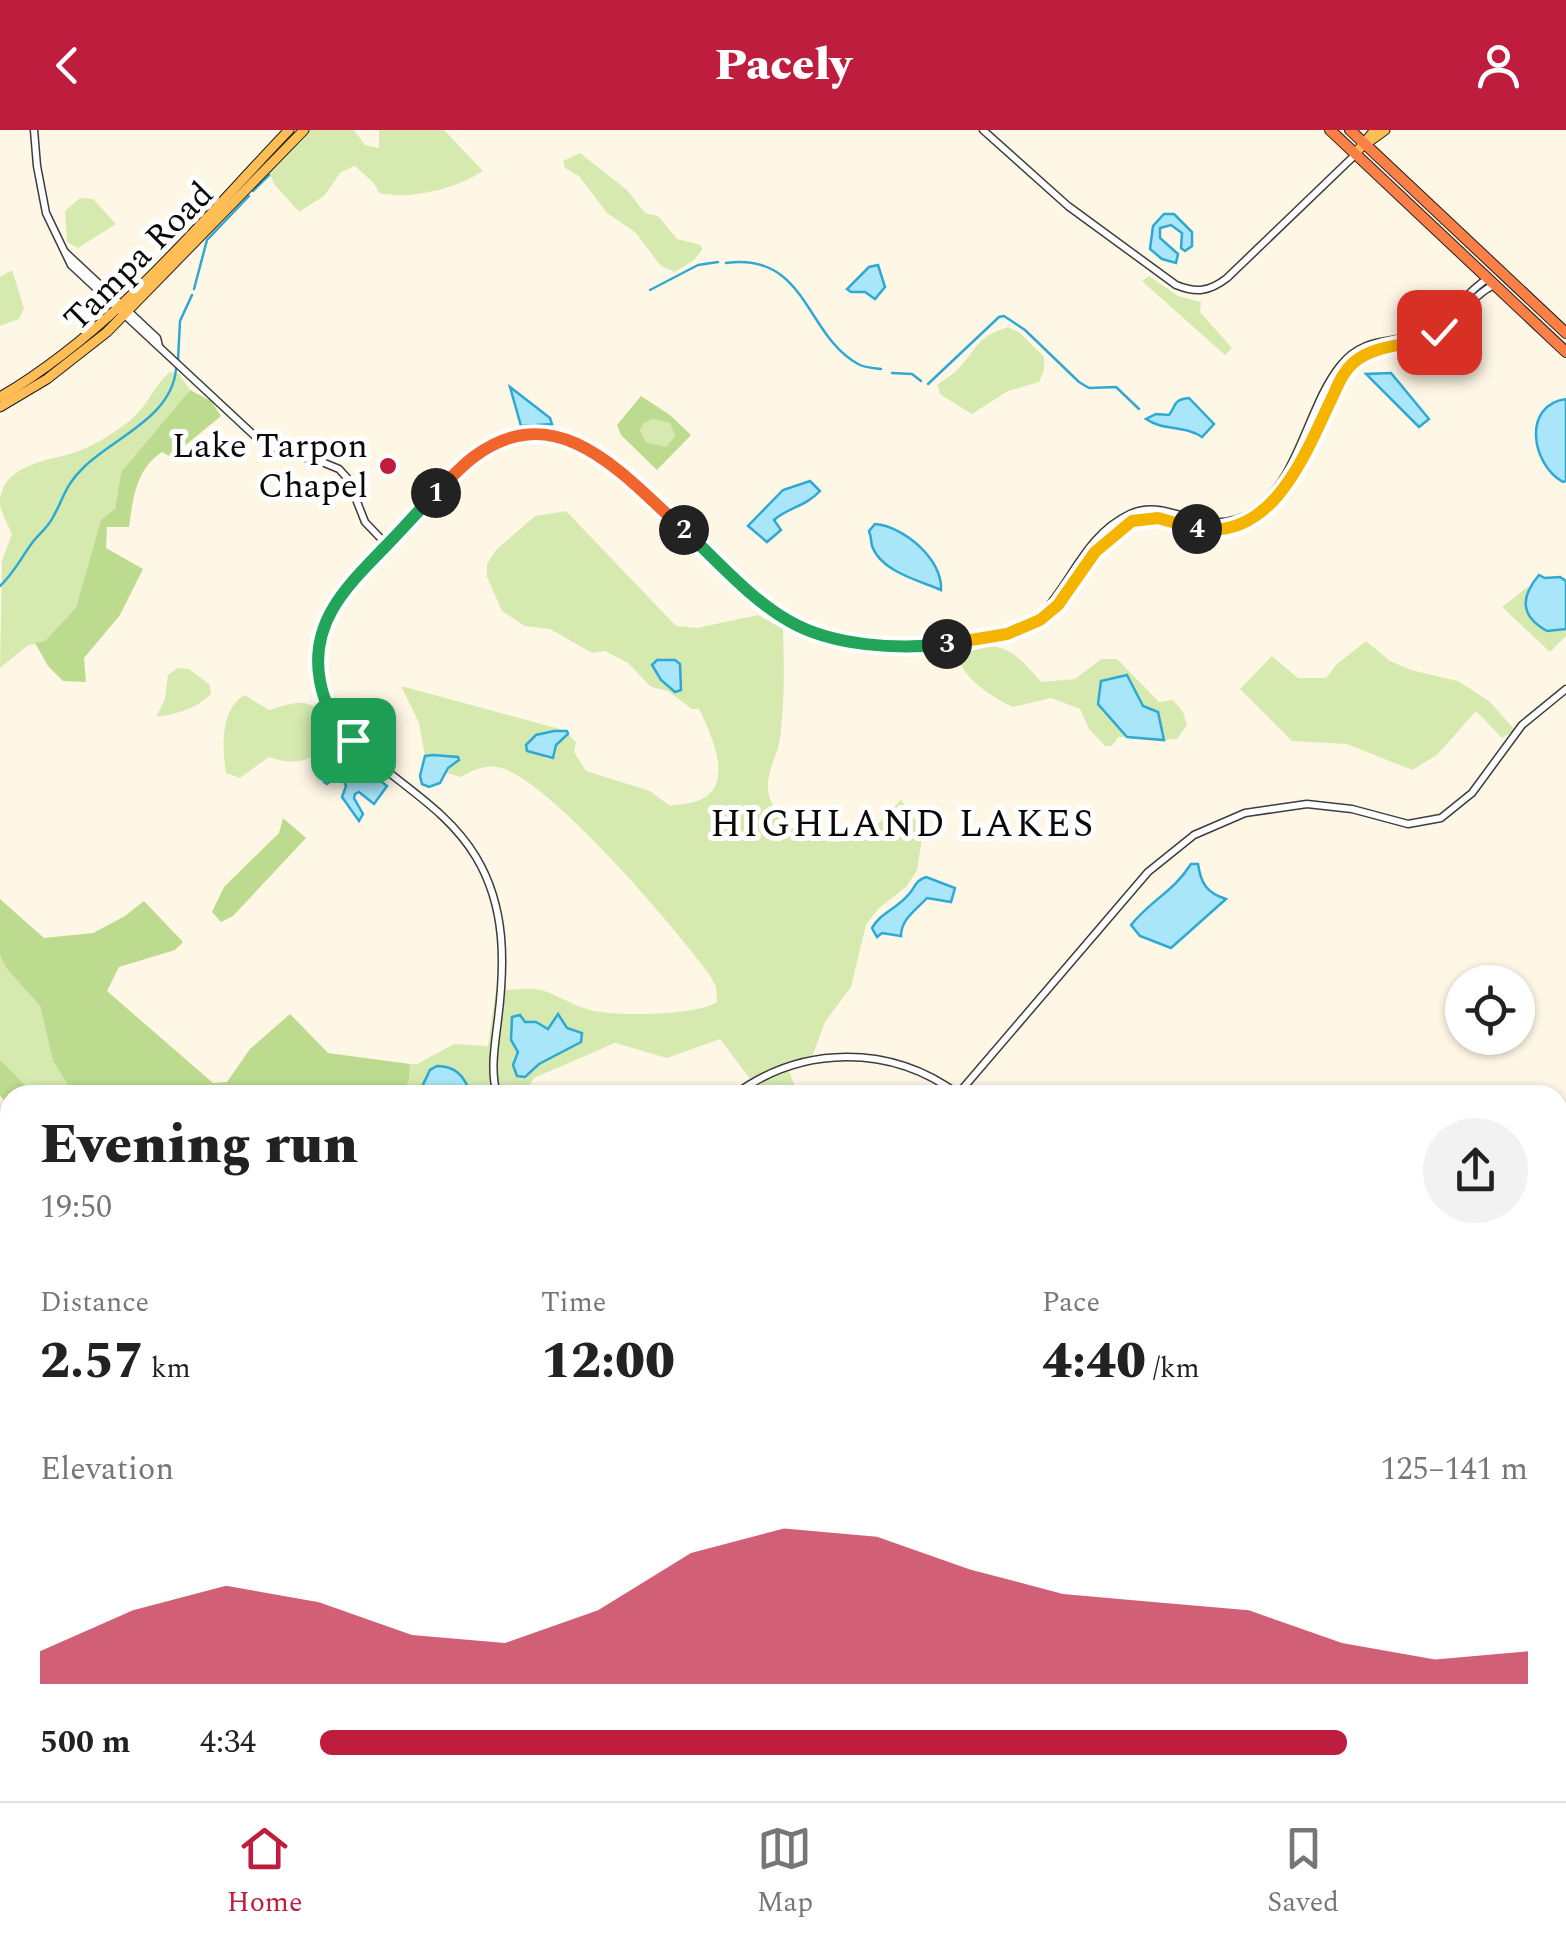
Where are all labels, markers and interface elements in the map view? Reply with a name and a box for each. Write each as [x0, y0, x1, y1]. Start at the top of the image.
text: Pacely [715, 31, 851, 100]
icon: back [40, 38, 95, 93]
icon: person [1471, 38, 1526, 93]
street label: Tampa Road [52, 170, 226, 344]
pin [1397, 290, 1482, 375]
icon: check [1412, 305, 1467, 360]
place label: Lake Tarpon Chapel [172, 420, 368, 513]
marker: Lake Tarpon Chapel [377, 455, 399, 477]
pin: 1 [411, 468, 461, 518]
text: 1 [428, 471, 444, 514]
pin: 4 [1172, 504, 1222, 554]
pin: 2 [659, 505, 709, 555]
text: 4 [1189, 507, 1205, 550]
text: 2 [676, 508, 692, 551]
pin: 3 [922, 619, 972, 669]
text: 3 [939, 622, 955, 665]
pin [311, 698, 396, 783]
icon: arrive [326, 713, 381, 768]
district label: HIGHLAND LAKES [710, 796, 1096, 854]
map controls [1445, 965, 1535, 1055]
button: locate [1445, 965, 1535, 1055]
text: Evening run [40, 1104, 358, 1187]
button: share [1423, 1118, 1528, 1223]
text: 19:50 [40, 1183, 112, 1232]
text: Distance [40, 1281, 149, 1324]
text: Time [541, 1281, 606, 1324]
text: Pace [1042, 1281, 1100, 1324]
text: 2.57 [40, 1324, 144, 1400]
text: 12:00 [541, 1324, 675, 1400]
text: 4:40 [1042, 1324, 1146, 1400]
text: km [144, 1347, 191, 1390]
text: /km [1146, 1347, 1200, 1390]
text: Elevation [40, 1445, 174, 1494]
text: 125–141 m [1380, 1445, 1528, 1494]
text: 500 m [40, 1718, 131, 1767]
text: 4:34 [200, 1718, 256, 1767]
tab: Home [227, 1821, 303, 1924]
tab: Map [757, 1821, 813, 1924]
tab: Saved [1267, 1821, 1339, 1924]

